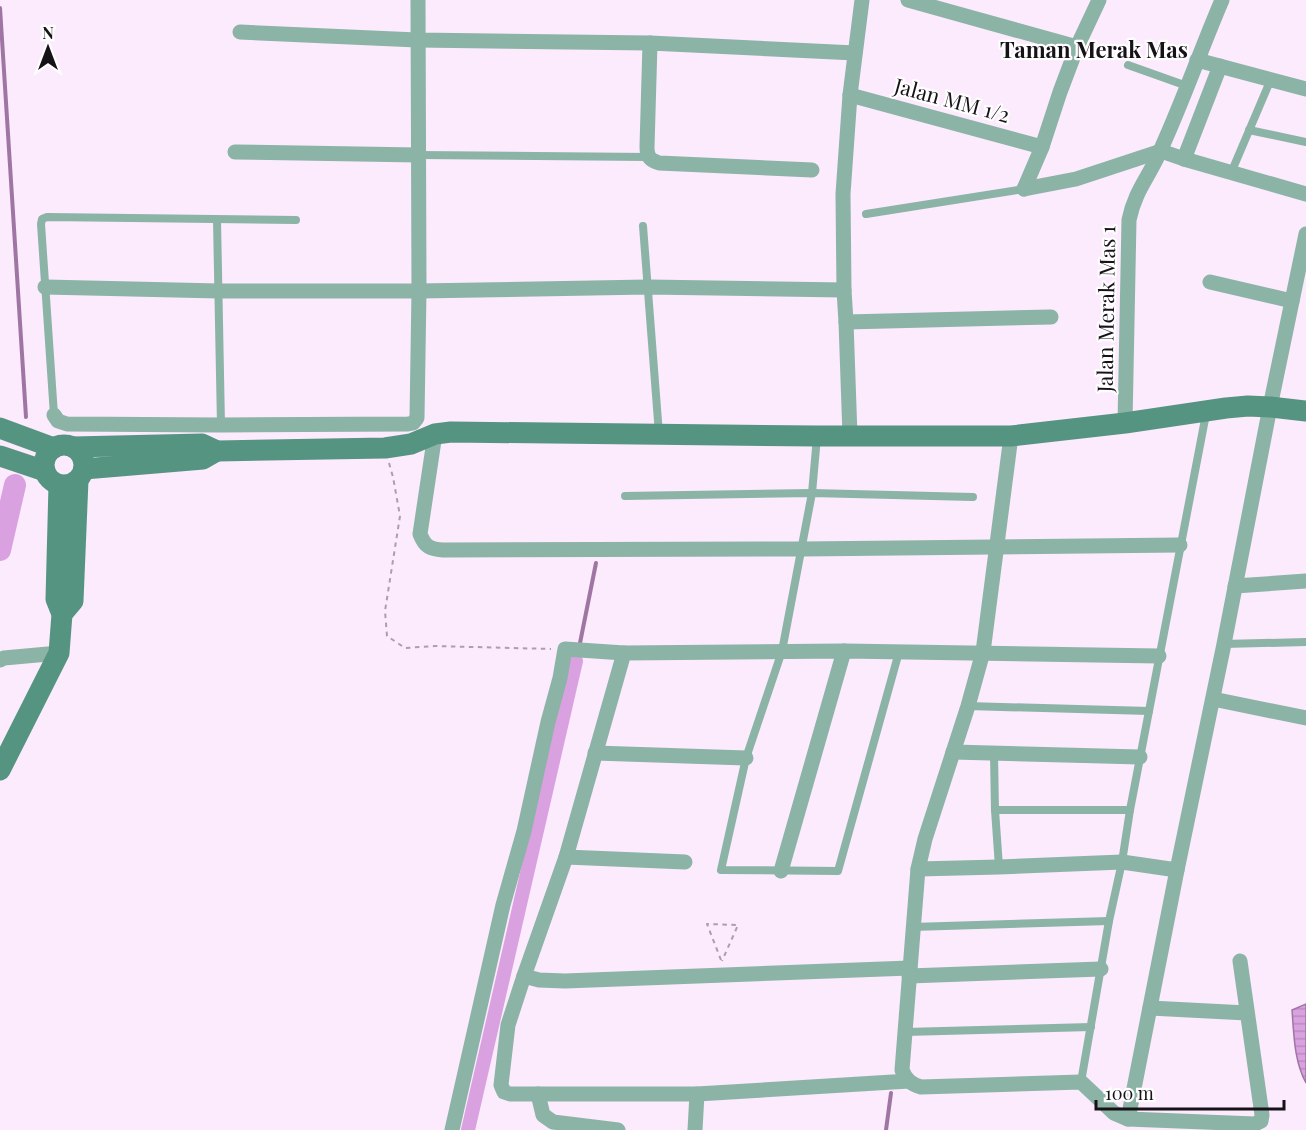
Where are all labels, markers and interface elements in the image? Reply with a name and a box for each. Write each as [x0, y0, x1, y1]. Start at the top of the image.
north arrow [18, 18, 78, 78]
text: N [42, 22, 54, 43]
district label: Taman Merak Mas [1000, 34, 1188, 64]
street label: Jalan MM 1/2 [891, 70, 1013, 128]
street label: Jalan Merak Mas 1 [1090, 225, 1120, 394]
scale bar [1096, 1073, 1284, 1111]
text: 100 m [1105, 1081, 1154, 1105]

